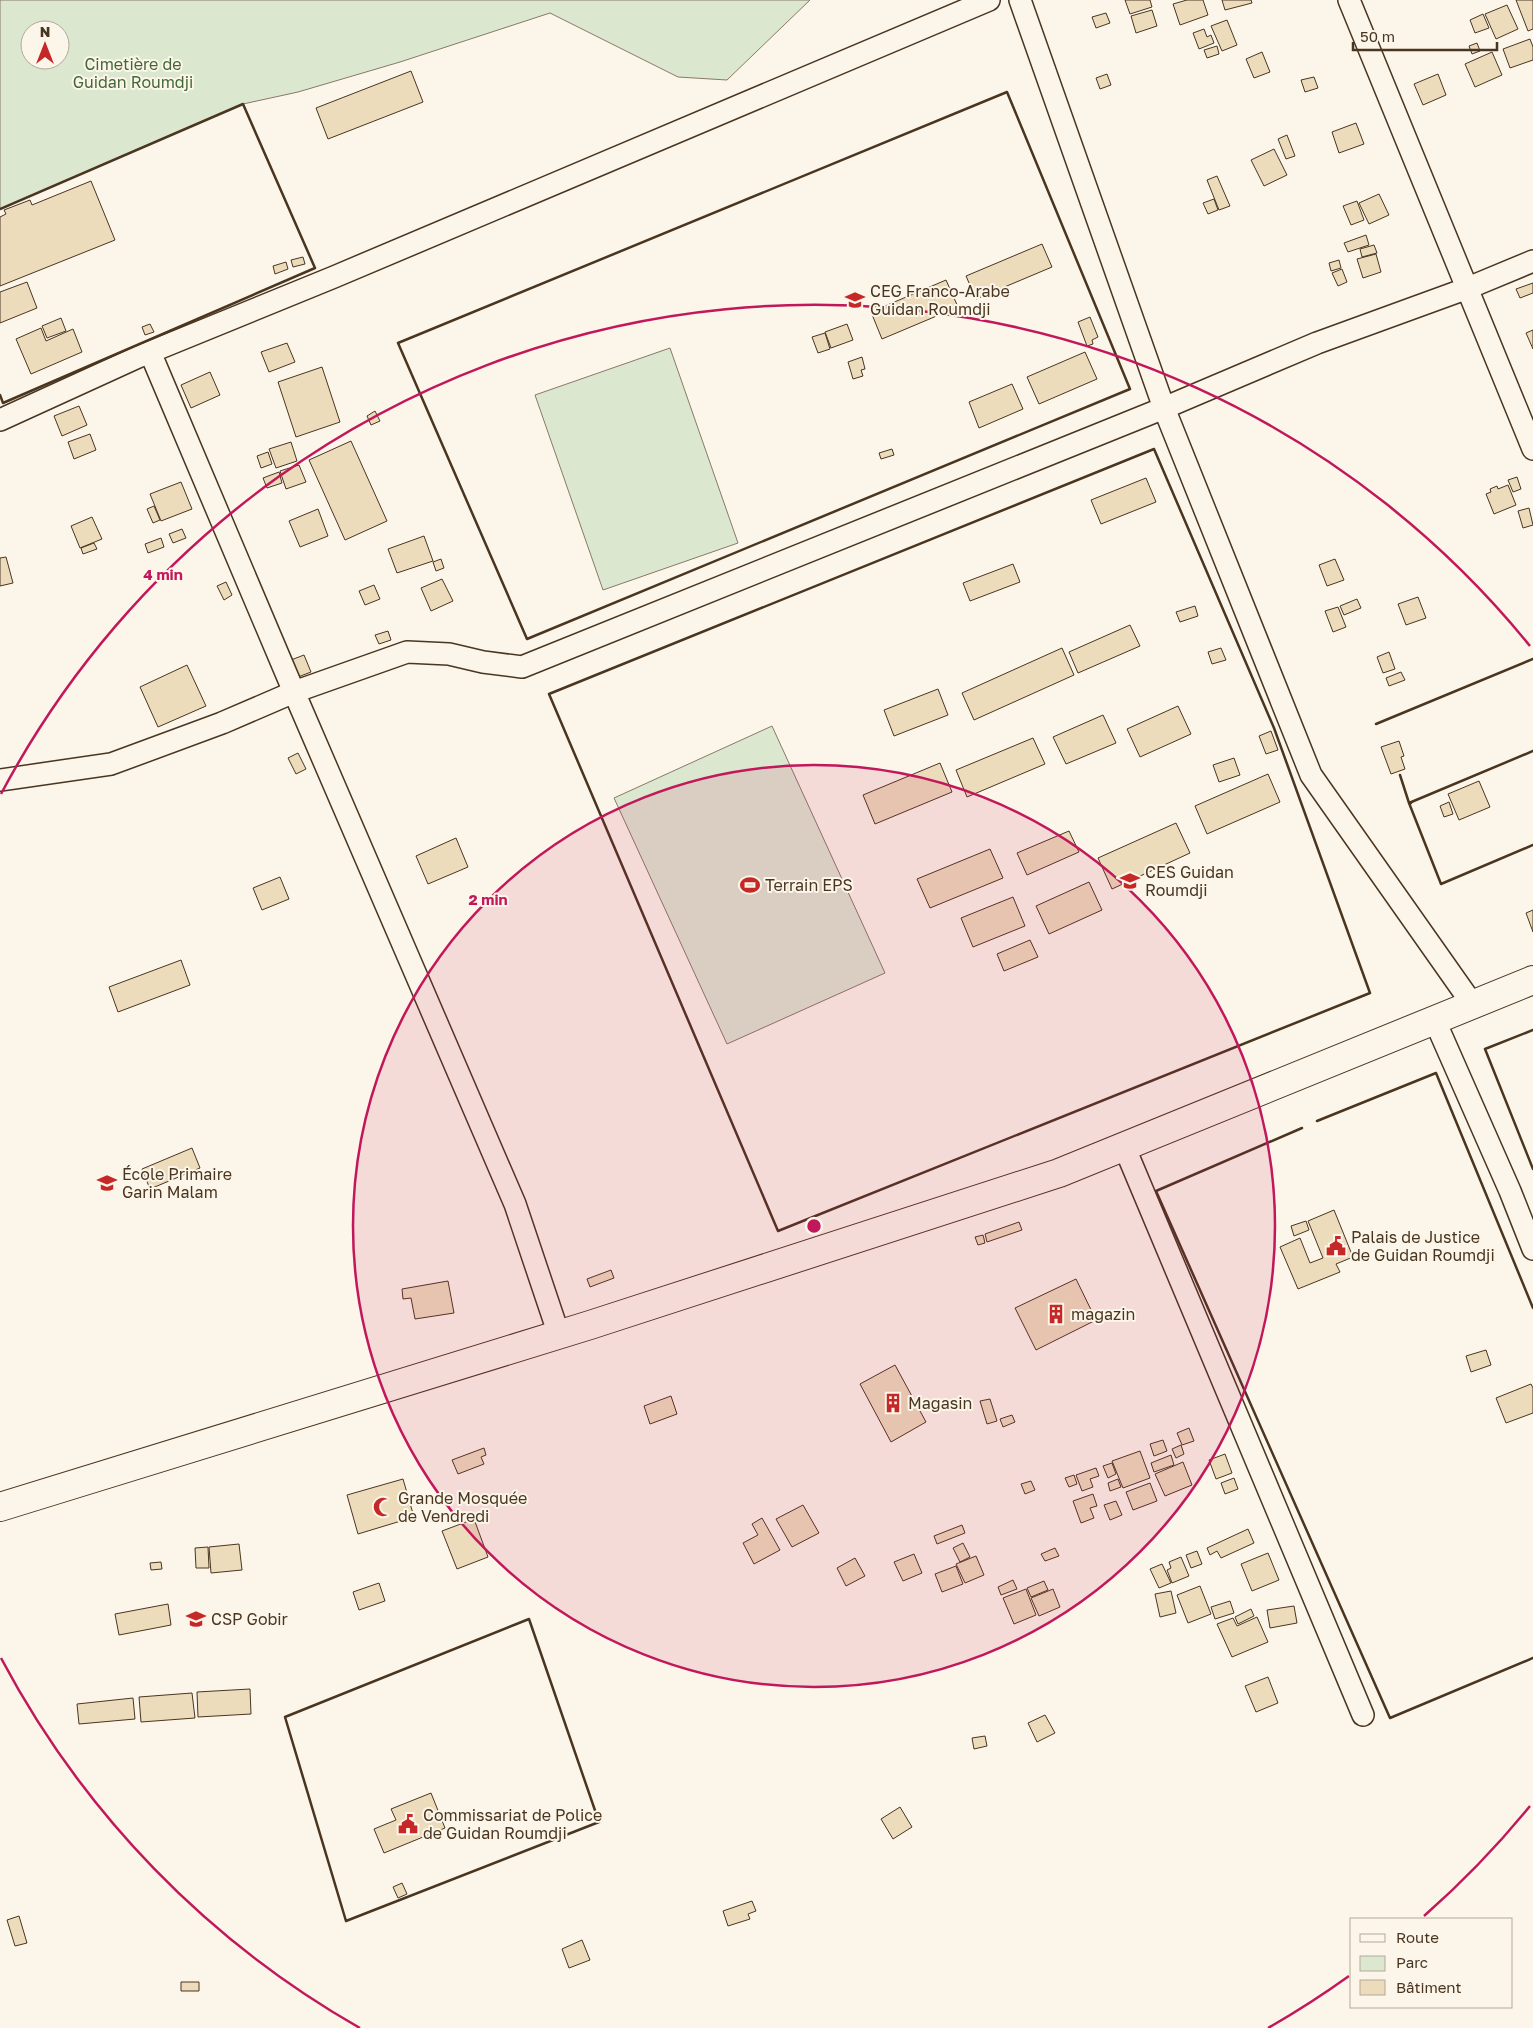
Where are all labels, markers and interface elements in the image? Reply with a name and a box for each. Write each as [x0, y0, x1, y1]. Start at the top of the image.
north arrow [20, 20, 70, 70]
scale bar [1353, 20, 1497, 52]
text: N [40, 23, 50, 40]
text: 50 m [1360, 27, 1395, 45]
park label: Cimetière de Guidan Roumdji [73, 54, 193, 92]
place label: CEG Franco-Arabe Guidan Roumdji [870, 281, 1010, 319]
school or university icon: CEG Franco-Arabe Guidan Roumdji [844, 289, 866, 311]
text: 4 min [143, 565, 183, 583]
place label: CES Guidan Roumdji [1145, 862, 1234, 900]
school or university icon: CES Guidan Roumdji [1119, 870, 1141, 892]
sports icon: Terrain EPS [739, 874, 761, 896]
place label: Terrain EPS [765, 875, 853, 895]
text: 2 min [468, 890, 508, 908]
place label: École Primaire Garin Malam [122, 1164, 232, 1202]
school or university icon: École Primaire Garin Malam [96, 1172, 118, 1194]
centre of rings [805, 1217, 823, 1235]
place label: Palais de Justice de Guidan Roumdji [1351, 1227, 1495, 1265]
public building icon: Palais de Justice de Guidan Roumdji [1325, 1235, 1347, 1257]
building icon: magazin [1045, 1303, 1067, 1325]
place label: magazin [1071, 1304, 1135, 1324]
building icon: Magasin [882, 1392, 904, 1414]
place label: Magasin [908, 1393, 972, 1413]
place label: Grande Mosquée de Vendredi [398, 1488, 527, 1526]
mosque icon: Grande Mosquée de Vendredi [372, 1496, 394, 1518]
school or university icon: CSP Gobir [185, 1608, 207, 1630]
place label: CSP Gobir [211, 1609, 288, 1629]
place label: Commissariat de Police de Guidan Roumdji [423, 1805, 602, 1843]
public building icon: Commissariat de Police de Guidan Roumdji [397, 1813, 419, 1835]
legend [1350, 1918, 1513, 2008]
text: Route [1396, 1928, 1439, 1946]
text: Parc [1396, 1953, 1428, 1971]
text: Bâtiment [1396, 1978, 1461, 1996]

